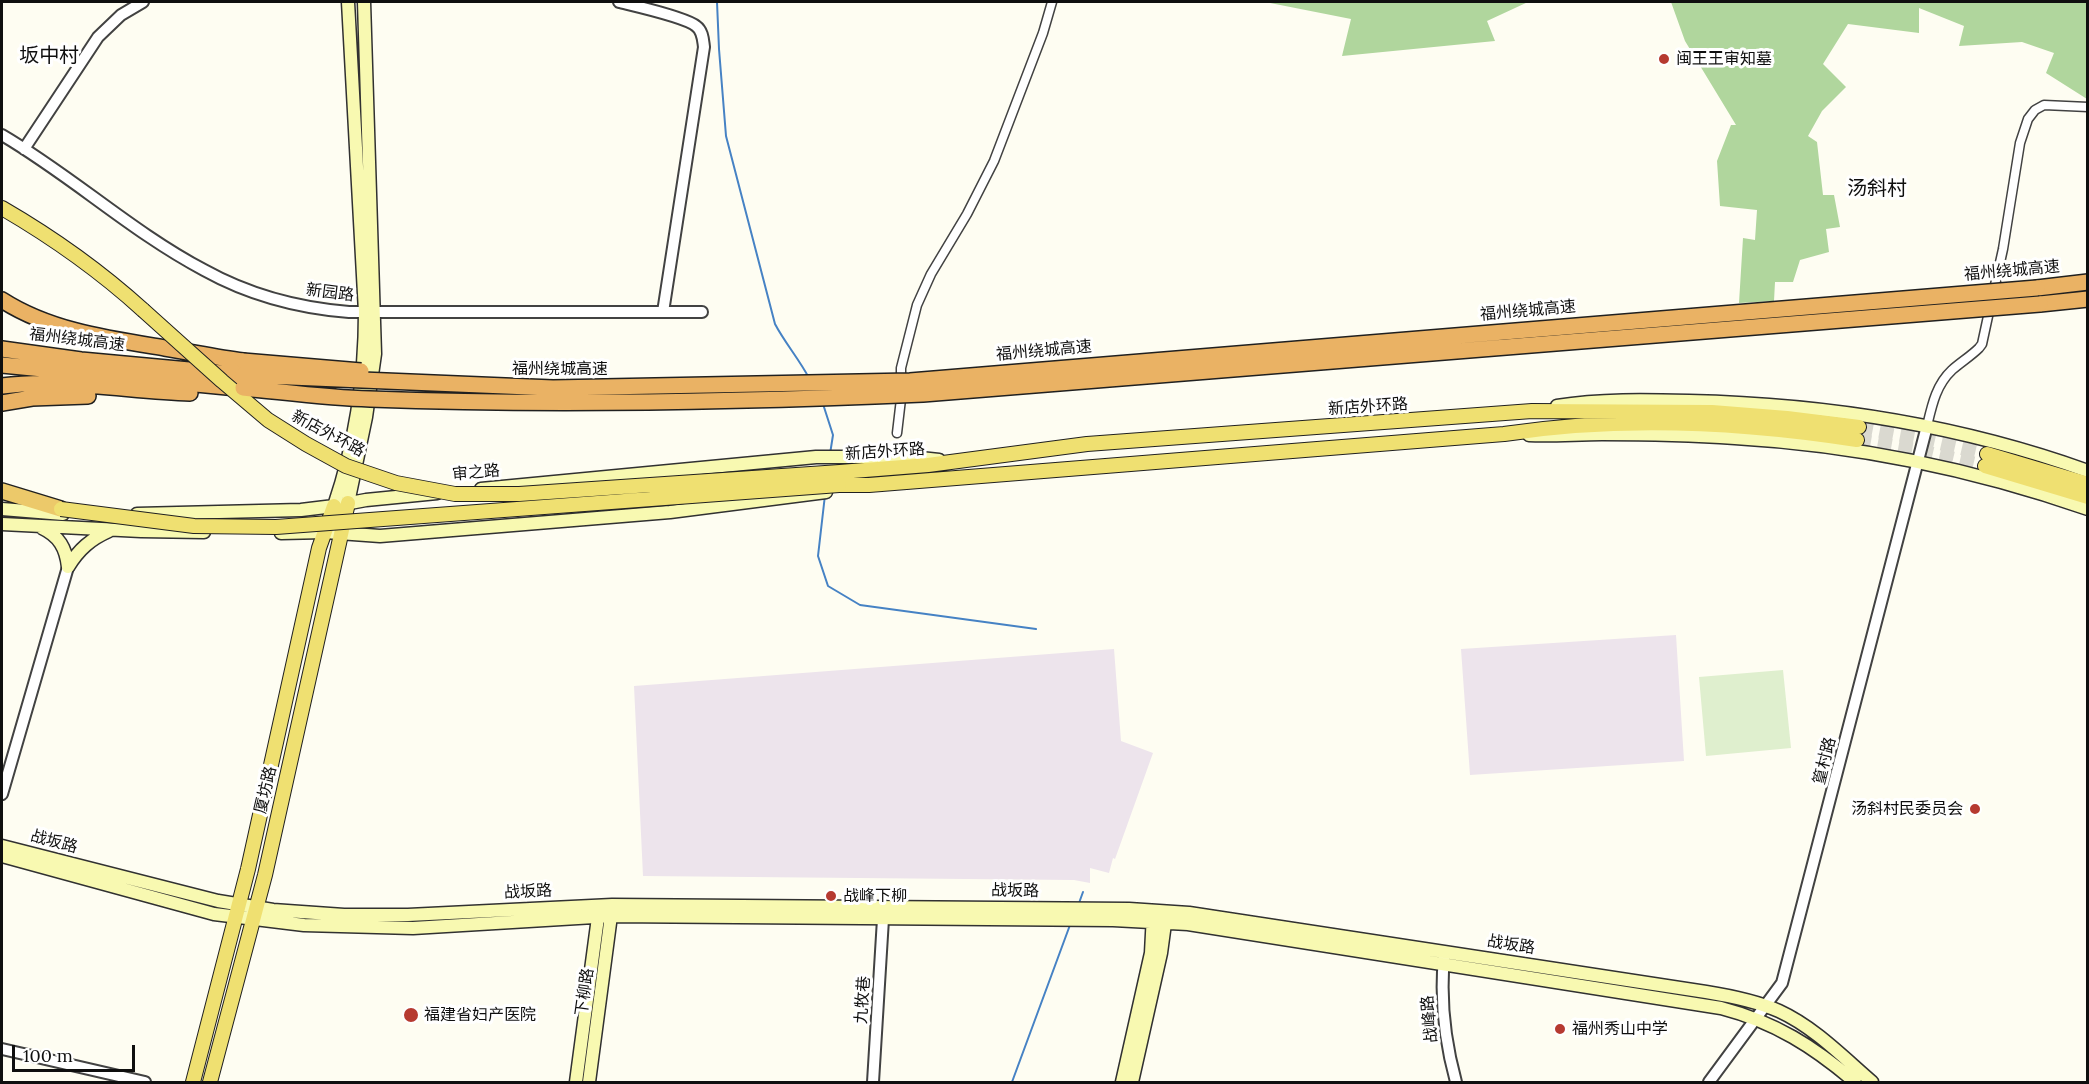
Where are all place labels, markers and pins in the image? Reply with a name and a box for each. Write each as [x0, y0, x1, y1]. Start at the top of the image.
place label: 闽王王审知墓 [1676, 49, 1772, 69]
marker: 闽王王审知墓 [1657, 52, 1671, 66]
place label: 汤斜村民委员会 [1851, 799, 1963, 819]
marker: 汤斜村民委员会 [1968, 802, 1982, 816]
place label: 战峰下柳 [843, 886, 907, 906]
marker: 战峰下柳 [824, 889, 838, 903]
place label: 福建省妇产医院 [424, 1005, 536, 1025]
marker: 福建省妇产医院 [402, 1006, 420, 1024]
place label: 福州秀山中学 [1572, 1019, 1668, 1039]
marker: 福州秀山中学 [1553, 1022, 1567, 1036]

